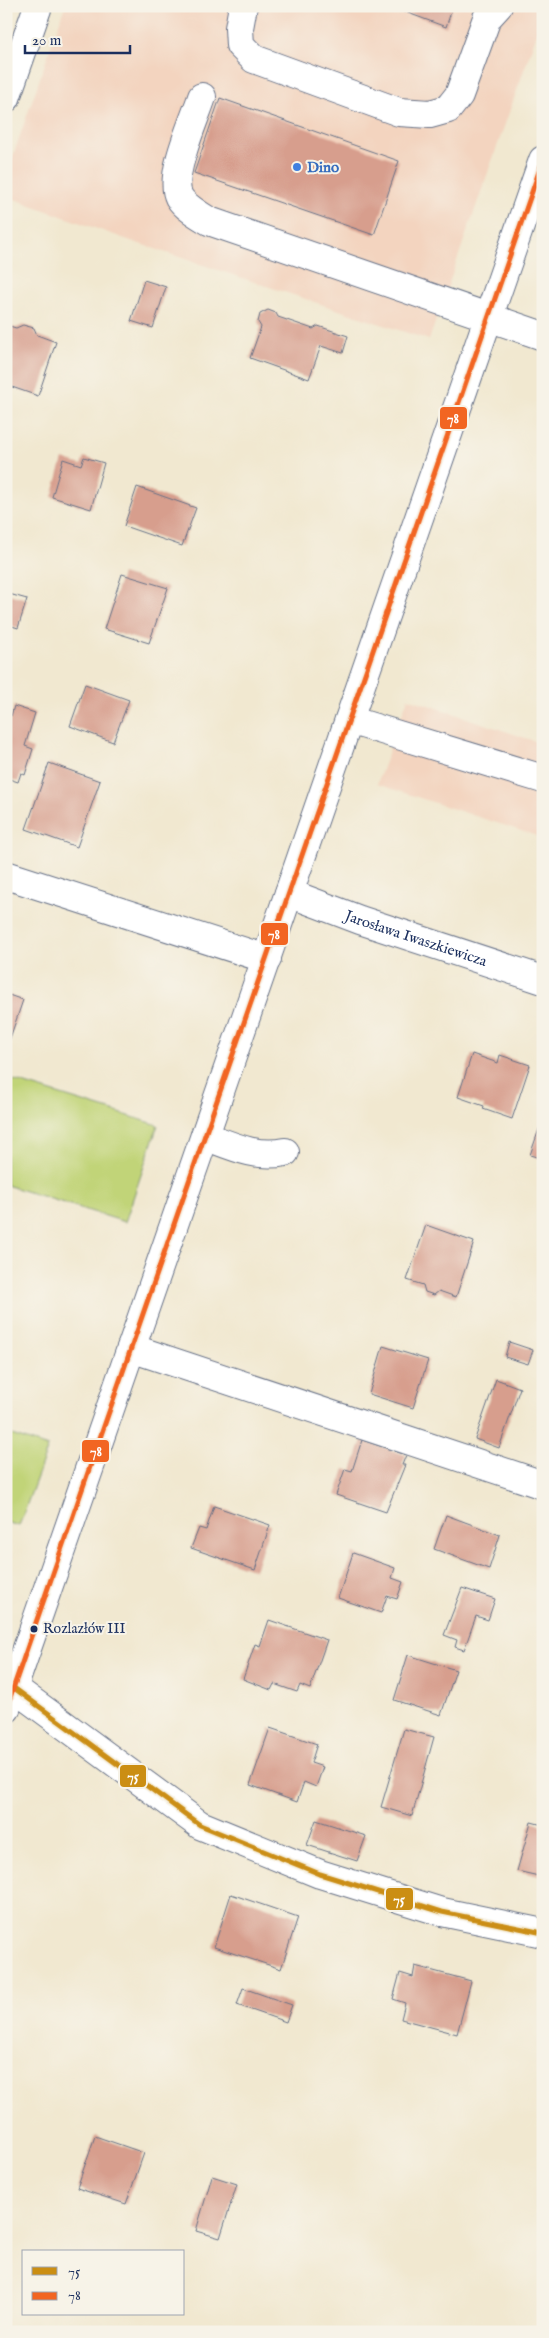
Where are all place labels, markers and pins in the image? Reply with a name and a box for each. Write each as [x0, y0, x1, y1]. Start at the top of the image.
place label: Dino [307, 158, 339, 177]
marker: Dino [291, 161, 303, 173]
place label: Rozlazłów III [43, 1620, 125, 1638]
marker: Rozlazłów III [29, 1624, 39, 1634]

